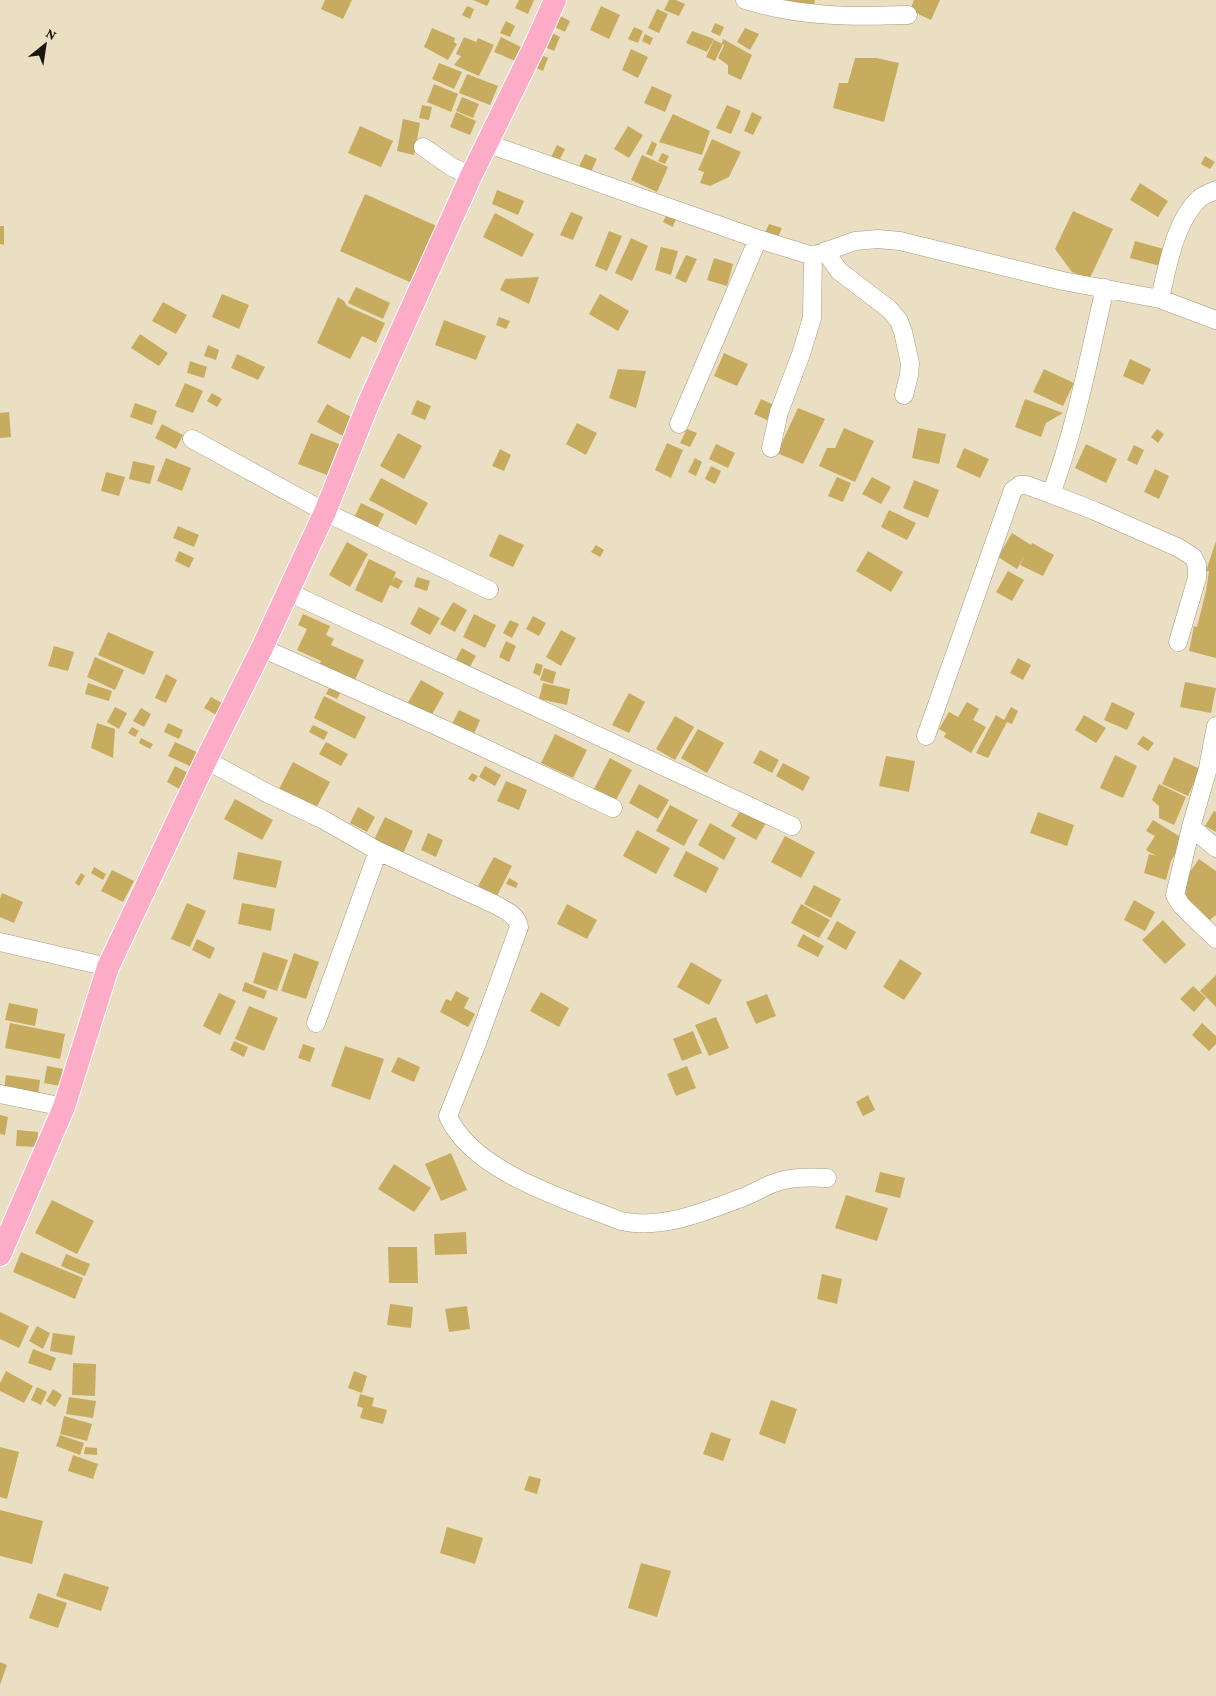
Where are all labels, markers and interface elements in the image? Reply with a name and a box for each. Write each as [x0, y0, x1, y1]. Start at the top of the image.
north arrow [20, 20, 70, 70]
text: N [43, 24, 60, 43]

